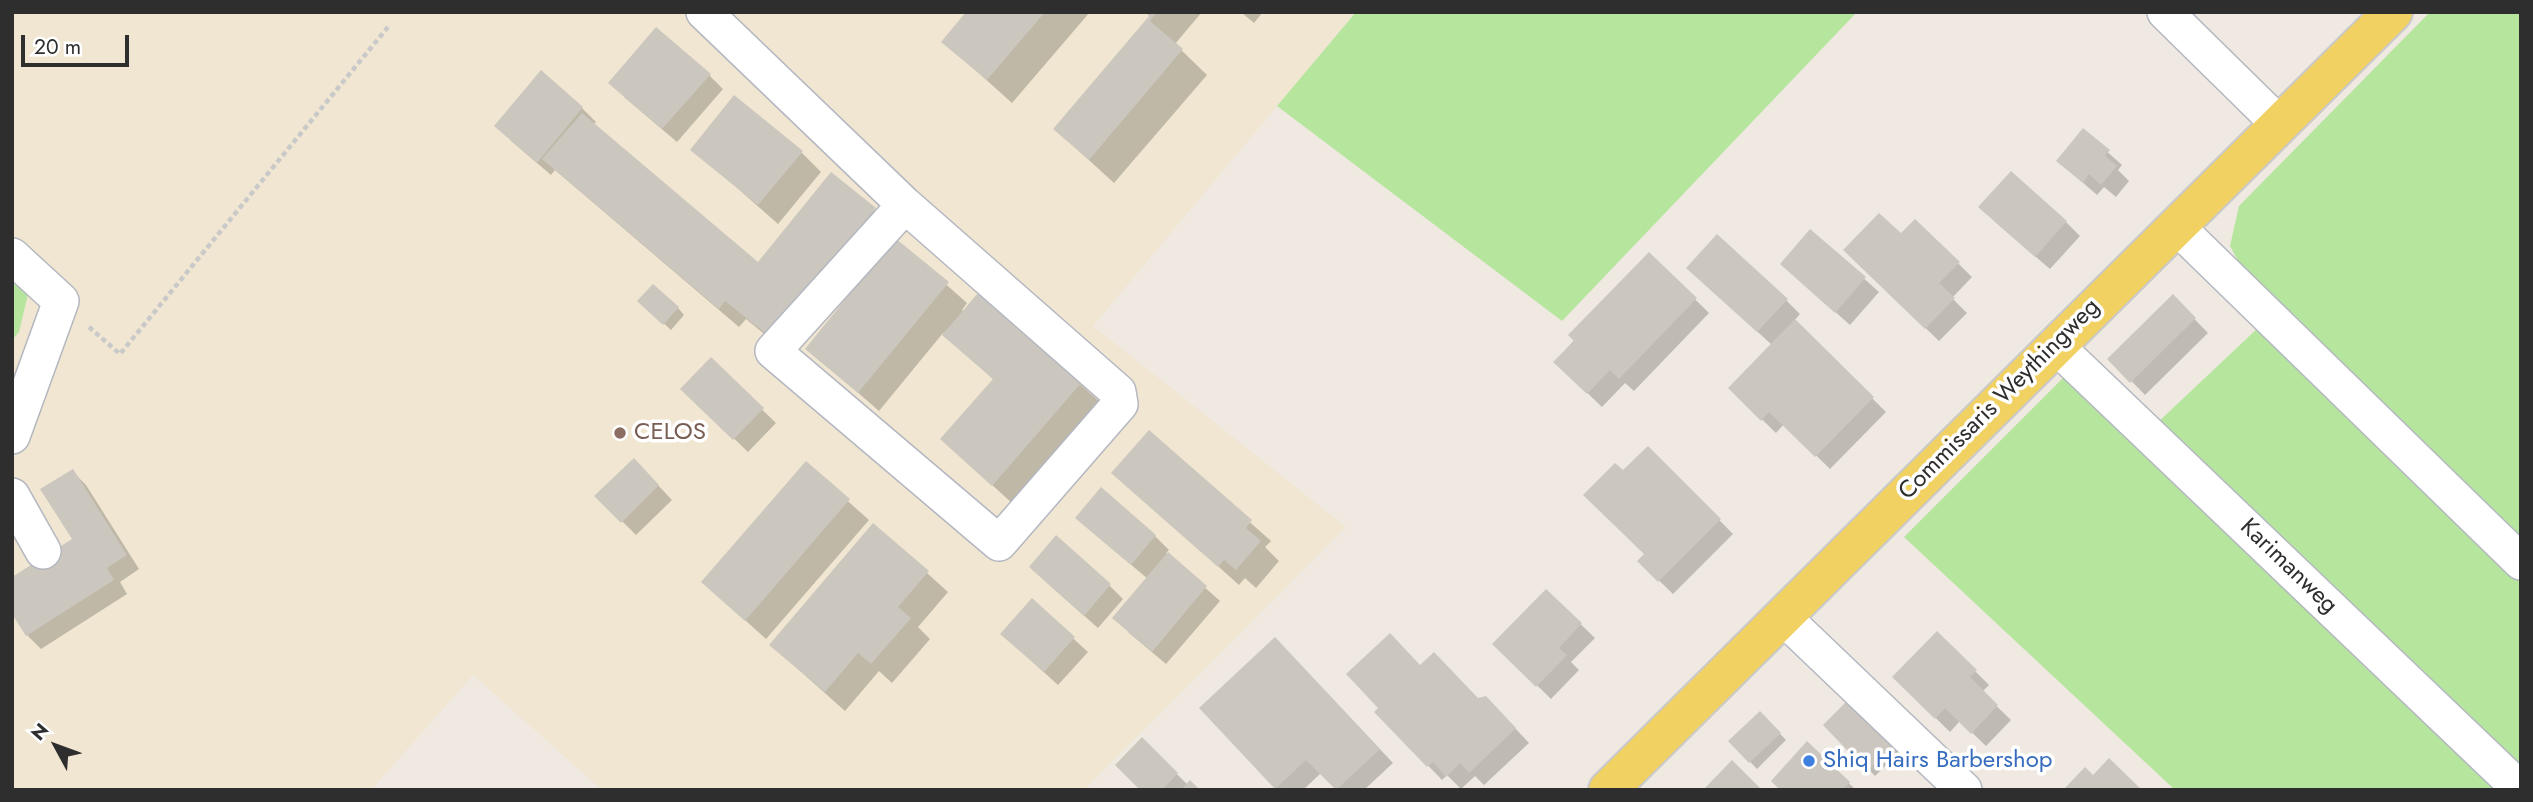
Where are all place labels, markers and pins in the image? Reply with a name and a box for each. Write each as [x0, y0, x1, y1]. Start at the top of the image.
place label: CELOS [634, 419, 706, 447]
marker: CELOS [612, 425, 628, 441]
place label: Shiq Hairs Barbershop [1823, 747, 2052, 775]
marker: Shiq Hairs Barbershop [1801, 753, 1817, 769]

